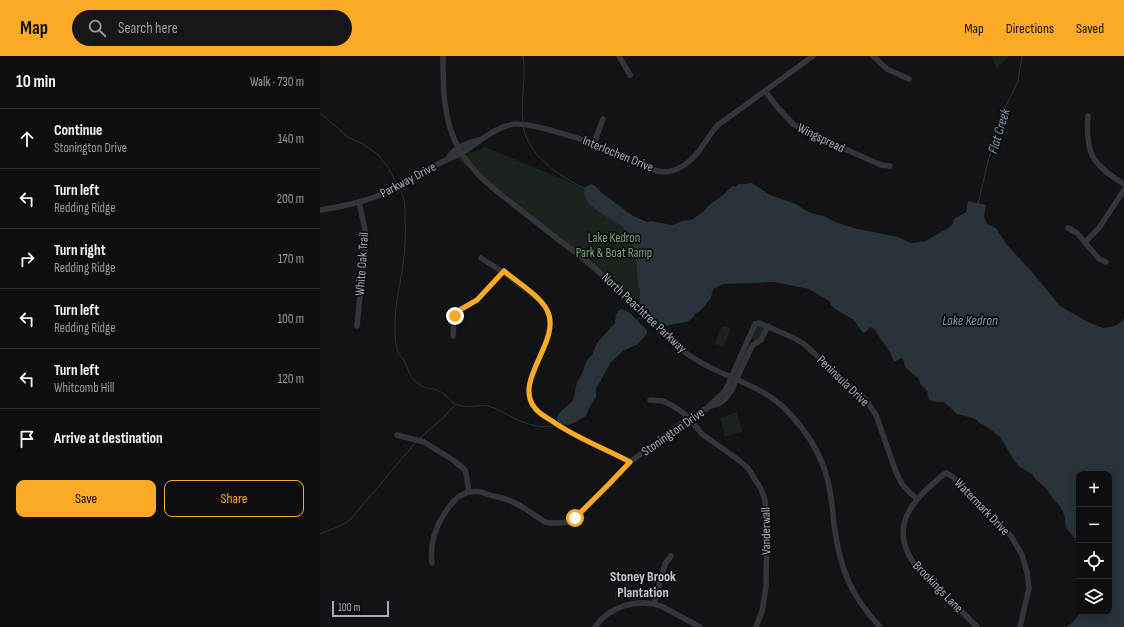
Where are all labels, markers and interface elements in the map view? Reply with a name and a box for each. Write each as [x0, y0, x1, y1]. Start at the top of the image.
search box [72, 10, 352, 46]
text: Map [20, 17, 48, 40]
icon: search [86, 17, 108, 39]
text: Search here [118, 19, 178, 38]
text: Map [964, 20, 984, 37]
text: Directions [1006, 20, 1054, 37]
text: Saved [1076, 20, 1104, 37]
text: 10 min [16, 72, 56, 92]
text: Walk · 730 m [250, 74, 304, 90]
water label: Flat Creek [984, 106, 1014, 156]
street label: Wingspread [795, 120, 847, 156]
text: Continue [54, 121, 103, 140]
icon: ahead [16, 128, 38, 150]
text: 140 m [278, 131, 304, 147]
street label: Interlochen Drive [580, 132, 656, 176]
text: Stonington Drive [54, 140, 127, 156]
street label: Parkway Drive [377, 159, 439, 201]
text: Turn left [54, 181, 99, 200]
icon: left [16, 188, 38, 210]
text: 200 m [277, 191, 304, 207]
text: Redding Ridge [54, 200, 115, 216]
park label: Lake Kedron Park & Boat Ramp [576, 230, 652, 261]
street label: White Oak Trail [352, 232, 372, 296]
text: Turn right [54, 241, 106, 260]
icon: right [16, 248, 38, 270]
text: 170 m [278, 251, 304, 267]
text: Redding Ridge [54, 260, 115, 276]
street label: North Peachtree Parkway [598, 270, 690, 356]
text: Turn left [54, 301, 99, 320]
route end [446, 307, 464, 325]
icon: left [16, 308, 38, 330]
text: 100 m [277, 311, 304, 327]
water label: Lake Kedron [942, 312, 998, 329]
text: Redding Ridge [54, 320, 115, 336]
street label: Peninsula Drive [814, 352, 872, 410]
text: Turn left [54, 361, 99, 380]
icon: left [16, 368, 38, 390]
text: 120 m [278, 371, 304, 387]
text: Whitcomb Hill [54, 380, 115, 396]
street label: Stonington Drive [638, 404, 708, 460]
icon: arrive [16, 428, 38, 450]
text: Arrive at destination [54, 429, 163, 448]
map controls [1076, 471, 1112, 615]
button: + [1076, 471, 1112, 507]
street label: Watermark Drive [951, 475, 1013, 539]
button: Save [16, 480, 156, 517]
button: Share [164, 480, 304, 517]
street label: Vanderwall [758, 507, 774, 555]
button: − [1076, 507, 1112, 543]
route start [566, 509, 584, 527]
button: locate [1076, 543, 1112, 579]
street label: Brookings Lane [909, 558, 967, 616]
district label: Stoney Brook Plantation [610, 568, 676, 601]
button: layers [1076, 579, 1112, 615]
scale bar [332, 599, 389, 618]
text: 100 m [338, 601, 360, 614]

